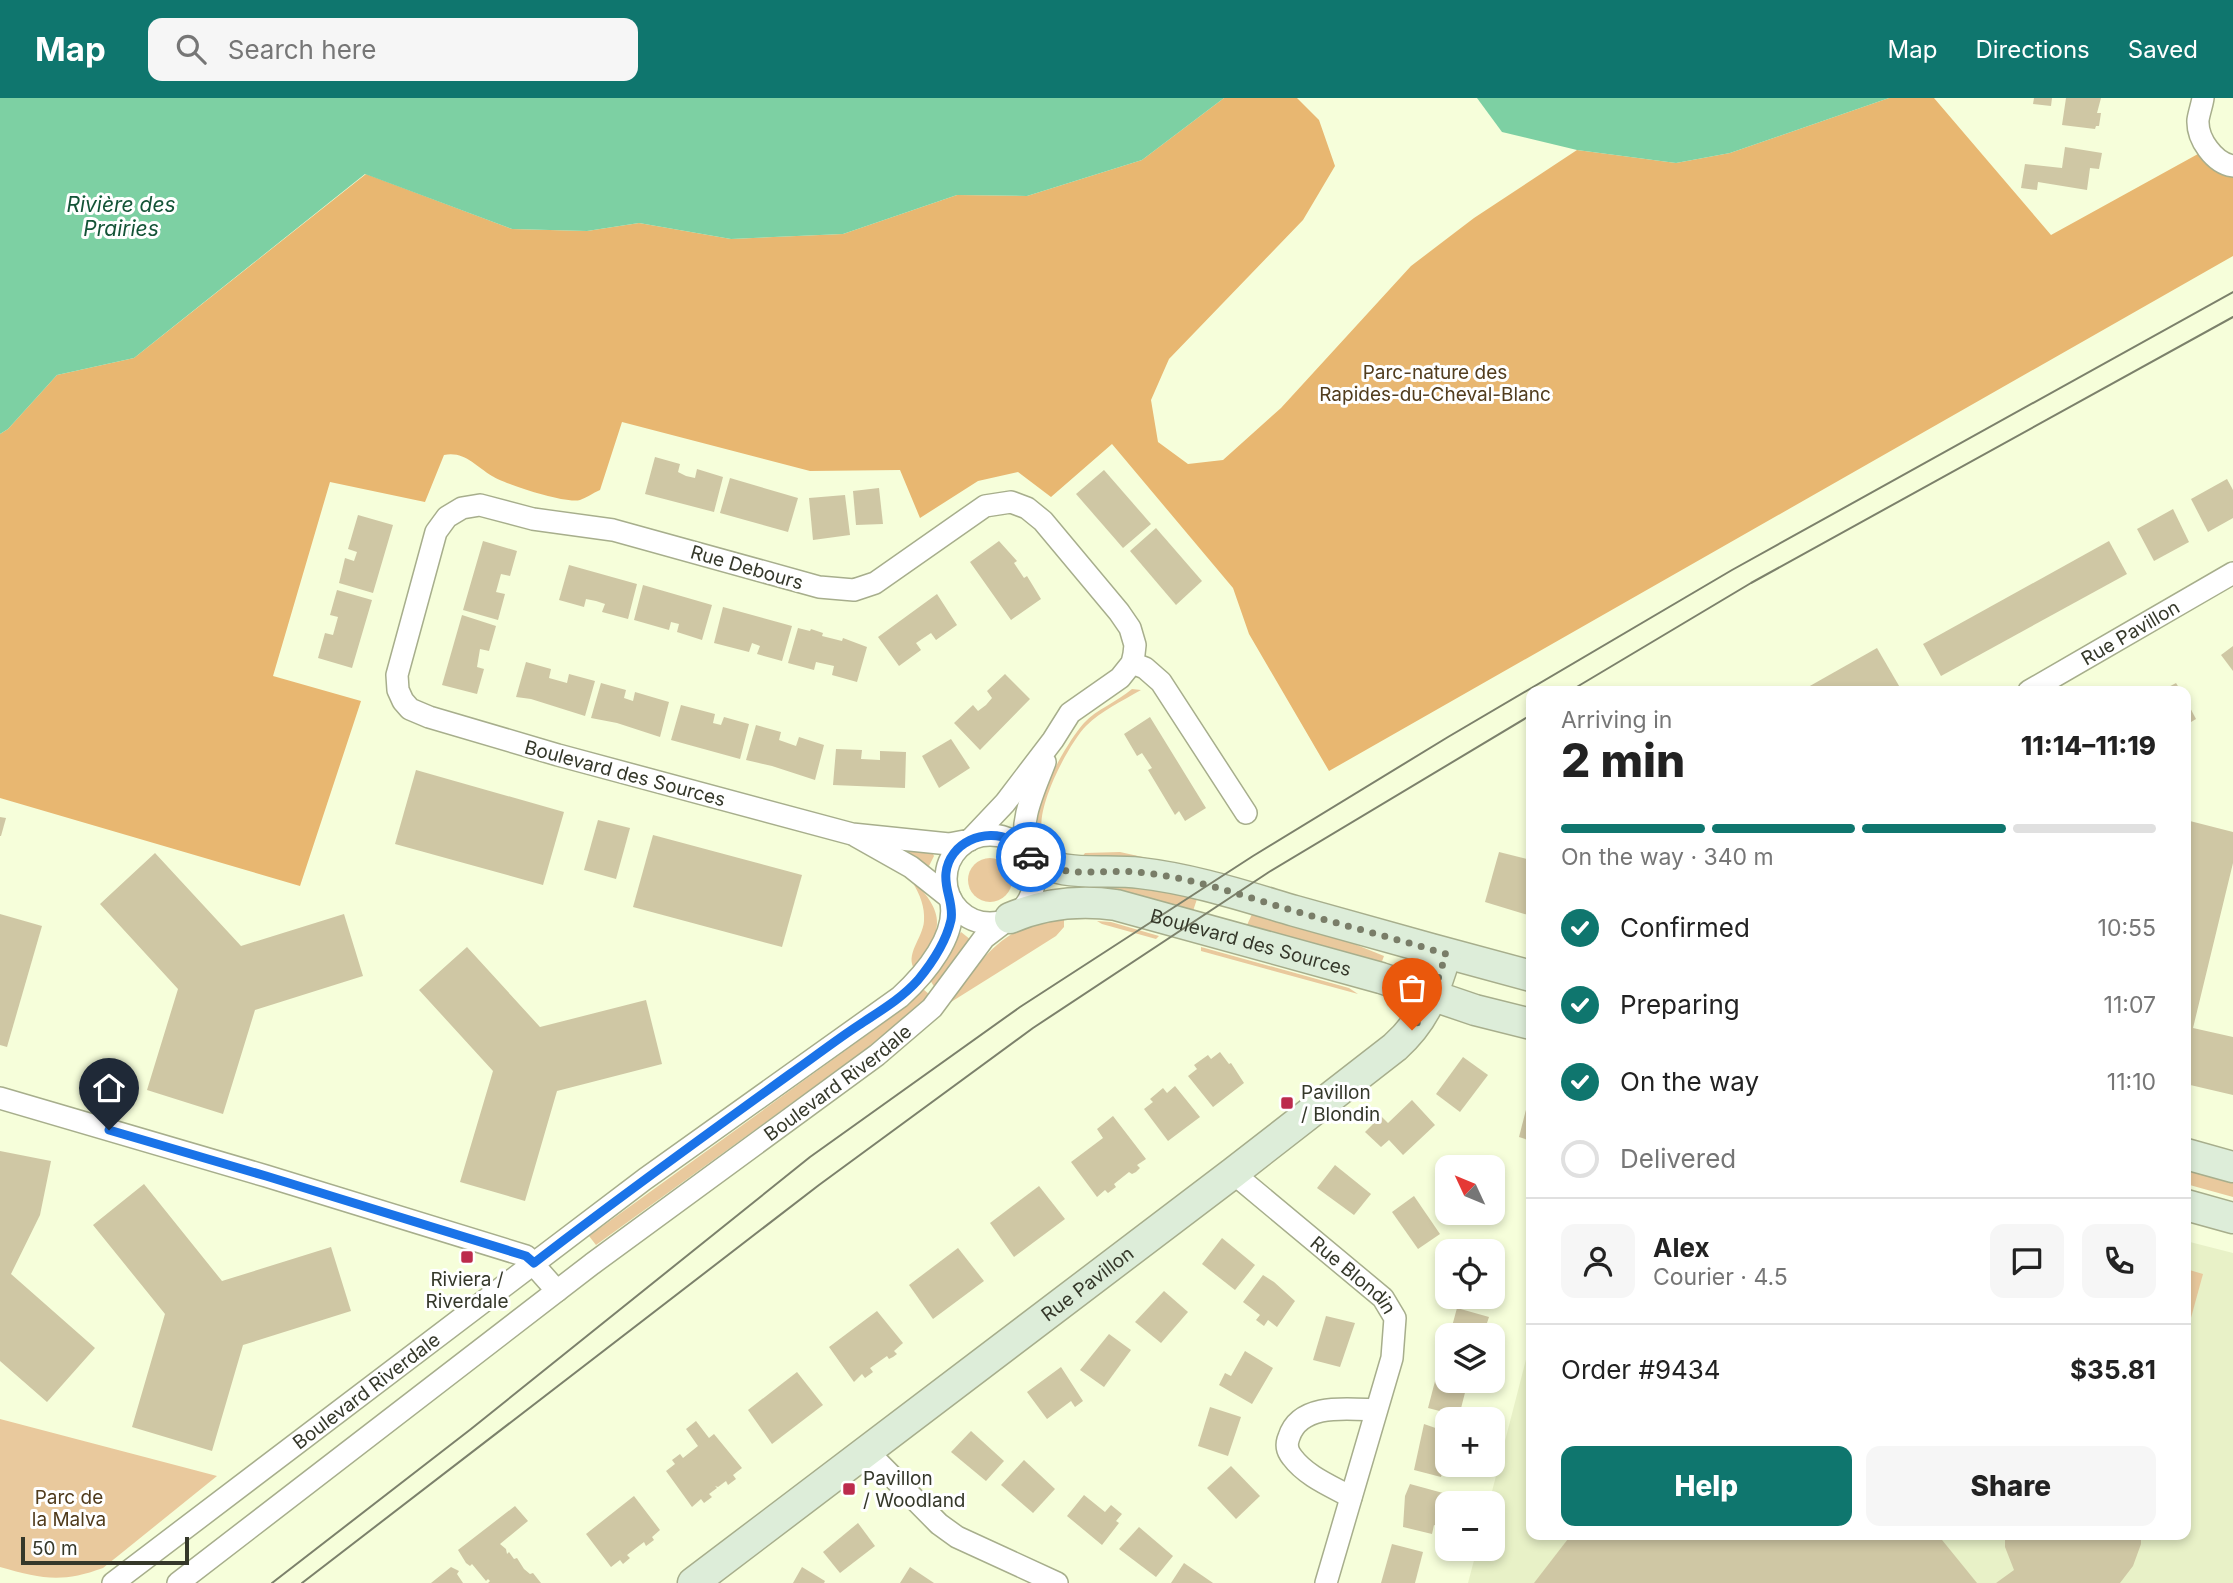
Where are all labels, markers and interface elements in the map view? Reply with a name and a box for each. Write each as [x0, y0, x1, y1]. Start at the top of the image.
search box [148, 18, 638, 81]
text: Map [35, 29, 106, 69]
icon: search [172, 30, 210, 68]
text: Search here [228, 34, 376, 65]
text: Map [1888, 35, 1937, 64]
text: Directions [1975, 35, 2090, 64]
text: Saved [2128, 35, 2198, 64]
water label: Rivière des Prairies [66, 192, 176, 241]
park label: Parc-nature des Rapides-du-Cheval-Blanc [1319, 361, 1551, 406]
street label: Rue Debours [688, 540, 806, 595]
street label: Rue Pavillon [2077, 595, 2184, 670]
text: Arriving in [1561, 706, 1672, 734]
text: 11:14–11:19 [2021, 730, 2156, 761]
text: 2 min [1561, 732, 1685, 788]
street label: Boulevard des Sources [522, 736, 728, 811]
courier [996, 822, 1066, 892]
icon: car [1012, 838, 1050, 876]
text: On the way · 340 m [1561, 843, 1774, 871]
street label: Boulevard des Sources [1148, 904, 1354, 981]
icon: check [1561, 909, 1599, 947]
text: Confirmed [1620, 912, 1750, 943]
text: 10:55 [2098, 914, 2156, 942]
pin [1382, 958, 1442, 1030]
icon: bag [1393, 969, 1431, 1007]
icon: check [1561, 986, 1599, 1024]
text: Preparing [1620, 989, 1740, 1020]
text: 11:07 [2104, 991, 2156, 1019]
street label: Boulevard Riverdale [760, 1020, 916, 1146]
pin [79, 1058, 139, 1130]
icon: check [1561, 1063, 1599, 1101]
text: On the way [1620, 1066, 1759, 1097]
text: 11:10 [2107, 1068, 2156, 1096]
icon: home [90, 1069, 128, 1107]
place label: Pavillon / Blondin [1301, 1081, 1380, 1126]
marker: Pavillon / Blondin [1279, 1095, 1295, 1111]
text: Delivered [1620, 1143, 1736, 1174]
north arrow [1435, 1155, 1505, 1225]
map controls [1435, 1155, 1505, 1561]
button: person [1561, 1224, 1635, 1298]
button: chat [1990, 1224, 2064, 1298]
button: phone [2082, 1224, 2156, 1298]
street label: Rue Blondin [1306, 1231, 1401, 1318]
text: Alex [1653, 1232, 1710, 1263]
button: locate [1435, 1239, 1505, 1309]
street label: Rue Pavillon [1037, 1242, 1138, 1326]
marker: Riviera / Riverdale [459, 1249, 475, 1265]
text: Courier · 4.5 [1653, 1263, 1788, 1291]
place label: Riviera / Riverdale [425, 1268, 509, 1313]
button: layers [1435, 1323, 1505, 1393]
street label: Boulevard Riverdale [288, 1328, 445, 1454]
text: Order #9434 [1561, 1354, 1721, 1385]
text: $35.81 [2070, 1354, 2156, 1385]
button: + [1435, 1407, 1505, 1477]
button: Help [1561, 1446, 1852, 1526]
button: Share [1866, 1446, 2156, 1526]
place label: Pavillon / Woodland [863, 1467, 966, 1512]
marker: Pavillon / Woodland [841, 1481, 857, 1497]
park label: Parc de la Malva [32, 1486, 106, 1531]
button: − [1435, 1491, 1505, 1561]
scale bar [21, 1534, 189, 1566]
text: 50 m [32, 1537, 78, 1560]

